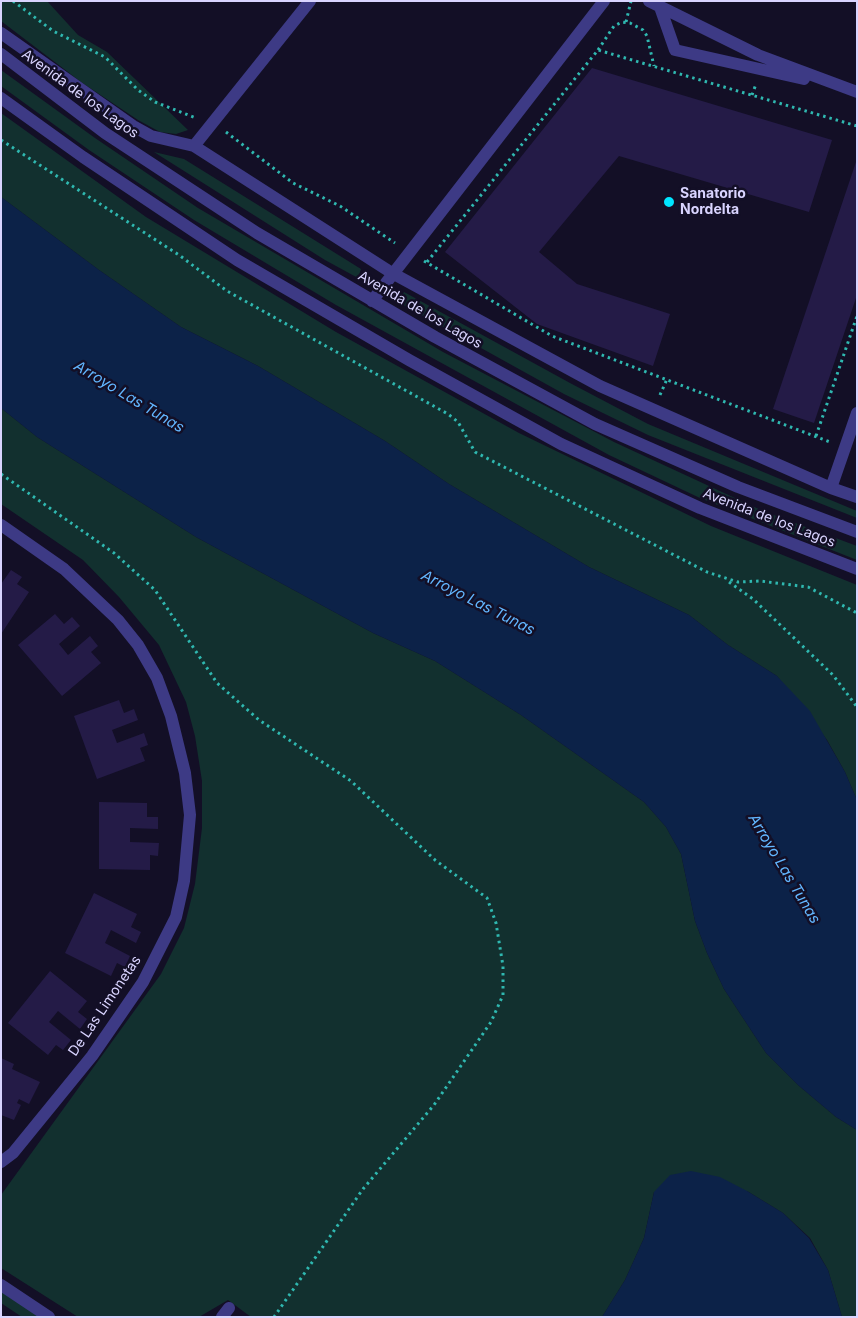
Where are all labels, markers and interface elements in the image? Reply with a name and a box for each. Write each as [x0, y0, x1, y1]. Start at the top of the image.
street label: Avenida de los Lagos [18, 46, 142, 142]
place label: Sanatorio Nordelta [680, 186, 746, 218]
marker: Sanatorio Nordelta [662, 195, 676, 209]
street label: Avenida de los Lagos [355, 268, 485, 352]
water label: Arroyo Las Tunas [71, 357, 187, 437]
street label: Avenida de los Lagos [700, 485, 838, 551]
water label: Arroyo Las Tunas [418, 567, 538, 639]
water label: Arroyo Las Tunas [744, 811, 824, 927]
street label: De Las Limonetas [65, 953, 145, 1059]

